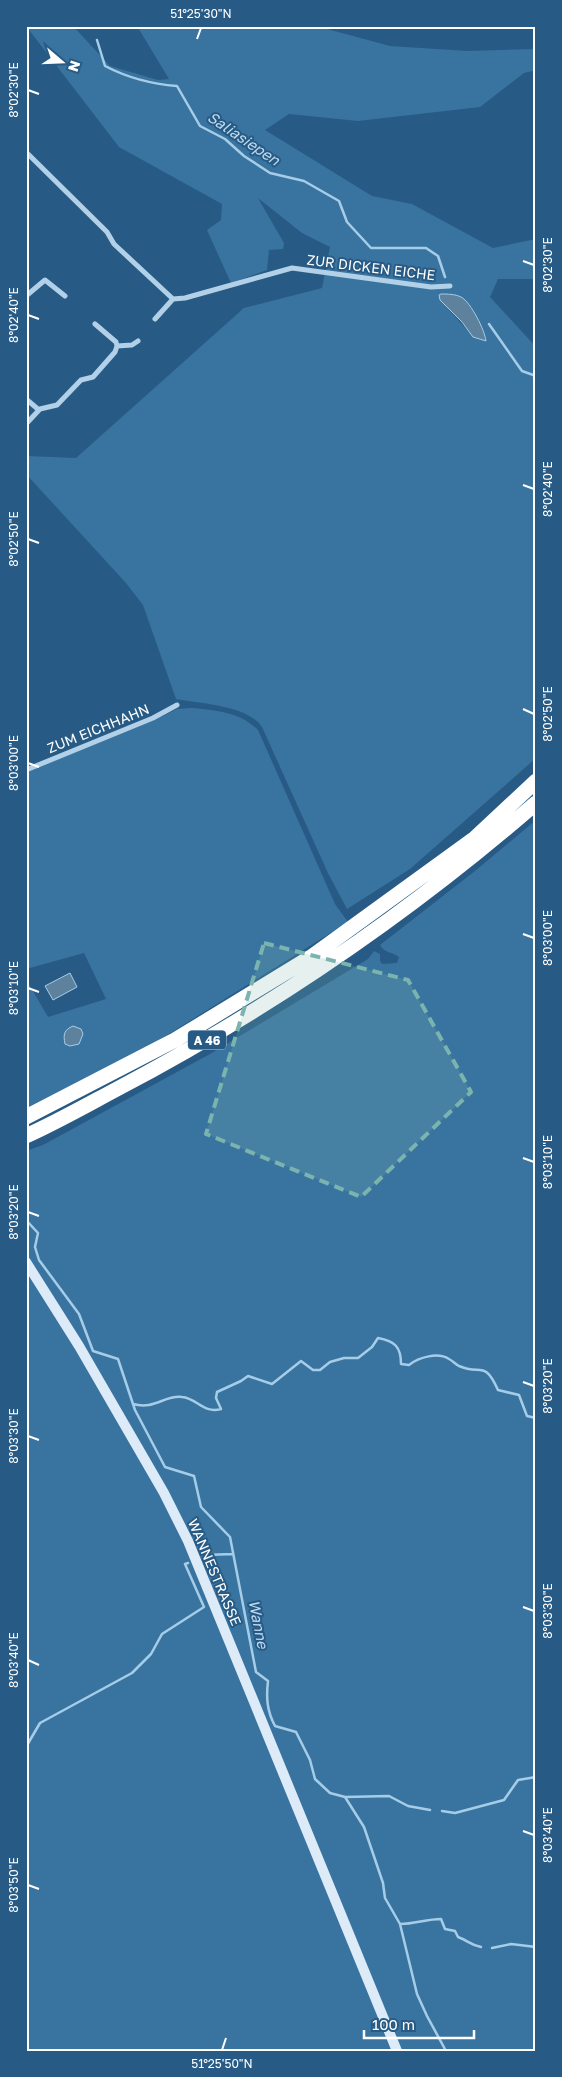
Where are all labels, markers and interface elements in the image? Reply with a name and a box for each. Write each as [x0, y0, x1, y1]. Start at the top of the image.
text: 51°25'30"N [170, 6, 232, 21]
north arrow [38, 38, 88, 88]
text: N [65, 59, 85, 74]
text: 8°02'30"E [6, 62, 21, 118]
water label: Saliasiepen [204, 107, 284, 169]
text: 8°02'30"E [540, 237, 555, 293]
street label: ZUR DICKEN EICHE [306, 251, 436, 283]
text: 8°02'40"E [6, 287, 21, 343]
text: 8°02'40"E [540, 461, 555, 517]
text: 8°02'50"E [6, 511, 21, 567]
text: 8°02'50"E [540, 686, 555, 742]
street label: ZUM EICHHAHN [44, 700, 152, 756]
text: 8°03'00"E [6, 735, 21, 791]
text: 8°03'00"E [540, 910, 555, 966]
text: 8°03'10"E [6, 961, 21, 1015]
road number: A 46 [188, 1030, 226, 1050]
text: 8°03'10"E [540, 1135, 555, 1189]
text: 8°03'20"E [6, 1184, 21, 1240]
text: 8°03'20"E [540, 1358, 555, 1414]
text: 8°03'30"E [6, 1408, 21, 1464]
street label: WANNESTRASSE [185, 1516, 245, 1628]
text: 8°03'30"E [540, 1583, 555, 1639]
water label: Wanne [245, 1598, 273, 1651]
text: 8°03'40"E [6, 1632, 21, 1688]
text: 8°03'40"E [540, 1807, 555, 1863]
text: 8°03'50"E [6, 1857, 21, 1913]
scale bar [364, 2007, 474, 2039]
text: 100 m [372, 2015, 415, 2033]
text: 51°25'50"N [191, 2056, 253, 2071]

